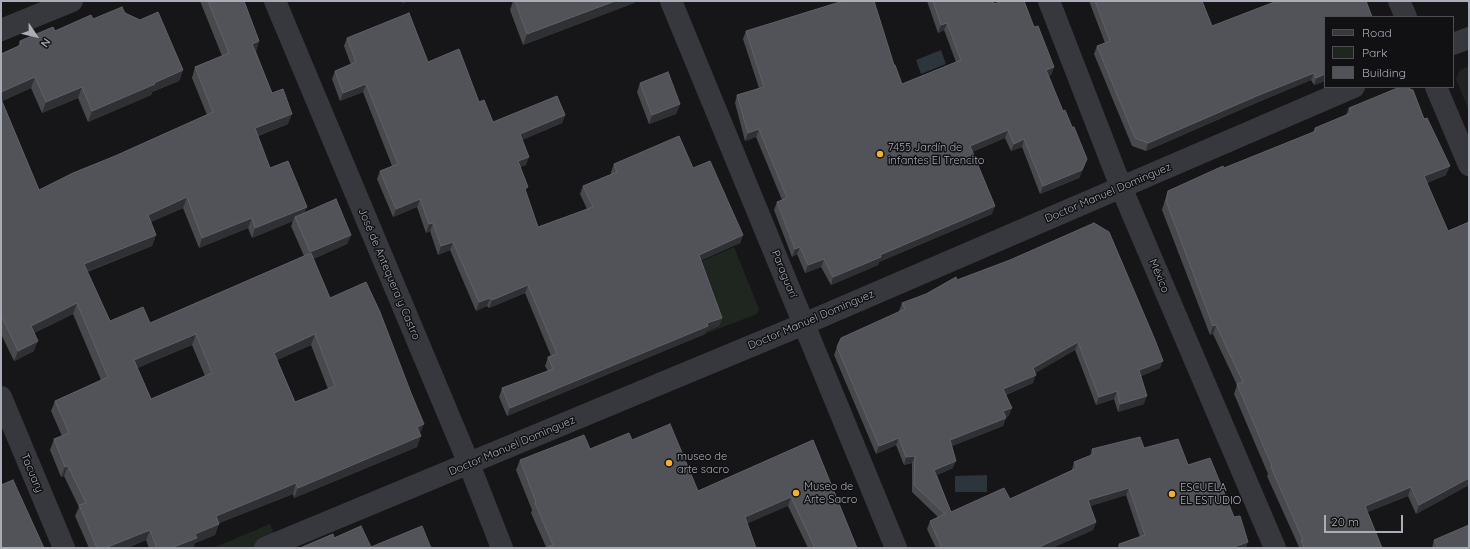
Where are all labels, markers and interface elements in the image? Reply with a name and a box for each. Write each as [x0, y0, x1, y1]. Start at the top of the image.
north arrow [16, 16, 56, 56]
legend [1324, 16, 1454, 88]
text: Road [1362, 25, 1392, 40]
text: N [38, 36, 54, 50]
text: Park [1362, 45, 1387, 60]
text: Building [1362, 65, 1406, 80]
place label: 7455 Jardín de infantes El Trencito [888, 141, 984, 167]
marker: 7455 Jardín de infantes El Trencito [875, 149, 885, 159]
street label: Doctor Manuel Dominguez [1043, 160, 1173, 226]
street label: José de Antequera y Castro [355, 206, 423, 342]
street label: Paraguarí [768, 248, 800, 300]
street label: México [1146, 257, 1172, 295]
street label: Doctor Manuel Dominguez [746, 287, 876, 353]
street label: Doctor Manuel Dominguez [447, 413, 577, 479]
place label: museo de arte sacro [677, 450, 729, 476]
street label: Tacuary [18, 451, 46, 495]
marker: museo de arte sacro [664, 458, 674, 468]
place label: Museo de Arte Sacro [804, 480, 857, 506]
place label: ESCUELA EL ESTUDIO [1180, 481, 1241, 507]
marker: Museo de Arte Sacro [791, 488, 801, 498]
marker: ESCUELA EL ESTUDIO [1167, 489, 1177, 499]
scale bar [1326, 507, 1405, 533]
text: 20 m [1331, 514, 1359, 529]

